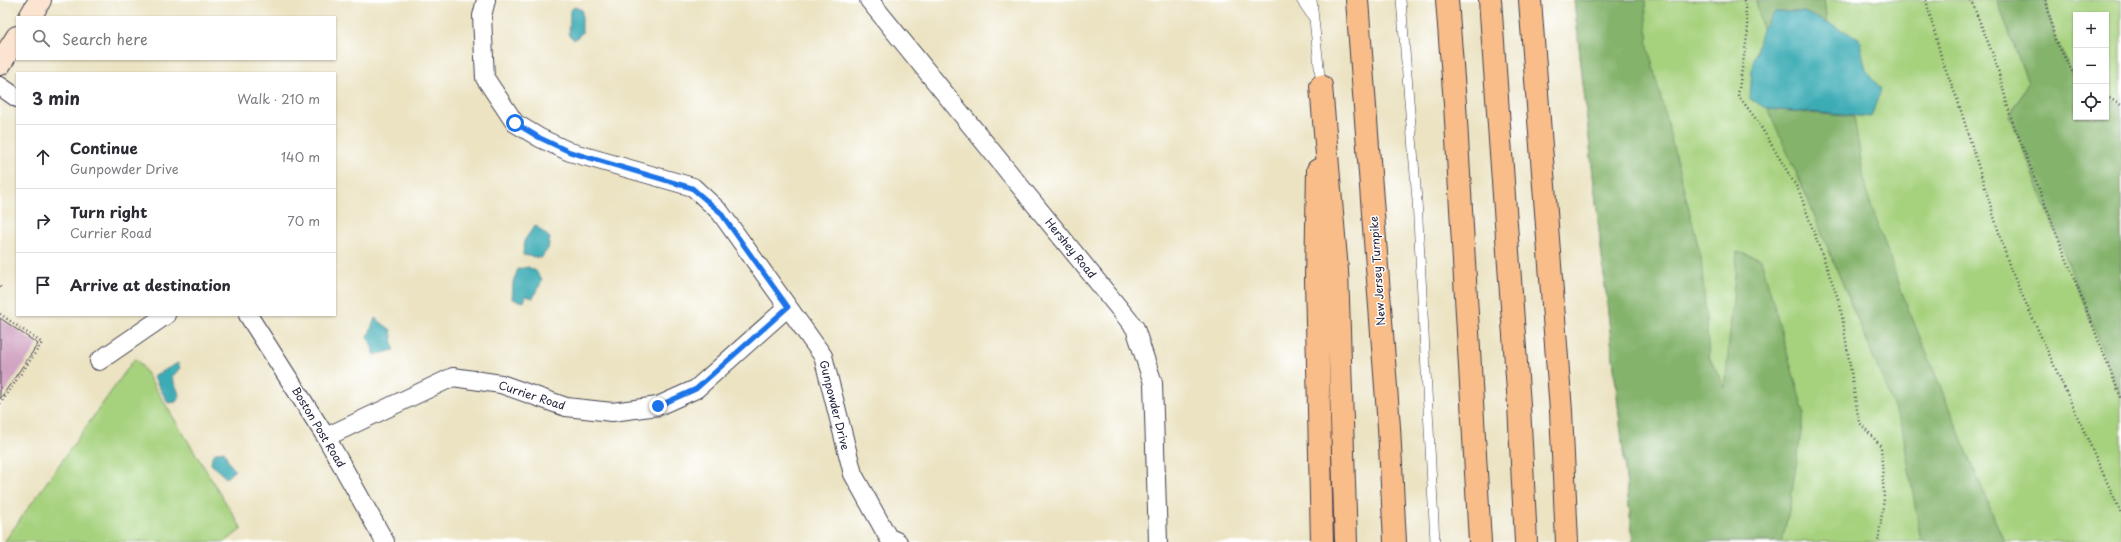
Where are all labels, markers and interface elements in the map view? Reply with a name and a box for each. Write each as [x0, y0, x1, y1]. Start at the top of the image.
map controls [2073, 12, 2109, 120]
button: + [2073, 12, 2109, 48]
search box [16, 16, 336, 60]
icon: search [30, 27, 52, 49]
text: Search here [62, 27, 148, 50]
button: − [2073, 48, 2109, 84]
button: locate [2073, 84, 2109, 120]
text: 3 min [32, 85, 80, 111]
text: Walk · 210 m [237, 89, 320, 108]
route start [506, 114, 524, 132]
text: Continue [70, 136, 138, 159]
icon: ahead [32, 146, 54, 168]
text: 140 m [281, 147, 320, 166]
text: Gunpowder Drive [70, 159, 179, 178]
text: Turn right [70, 200, 147, 223]
icon: right [32, 210, 54, 232]
text: 70 m [287, 211, 320, 230]
street label: Hershey Road [1041, 214, 1101, 282]
street label: New Jersey Turnpike [1365, 215, 1389, 326]
text: Currier Road [70, 223, 152, 242]
text: Arrive at destination [70, 273, 231, 296]
icon: arrive [32, 274, 54, 296]
street label: Gunpowder Drive [816, 358, 854, 452]
street label: Currier Road [496, 376, 568, 414]
street label: Boston Post Road [288, 383, 350, 471]
route end [649, 397, 667, 415]

